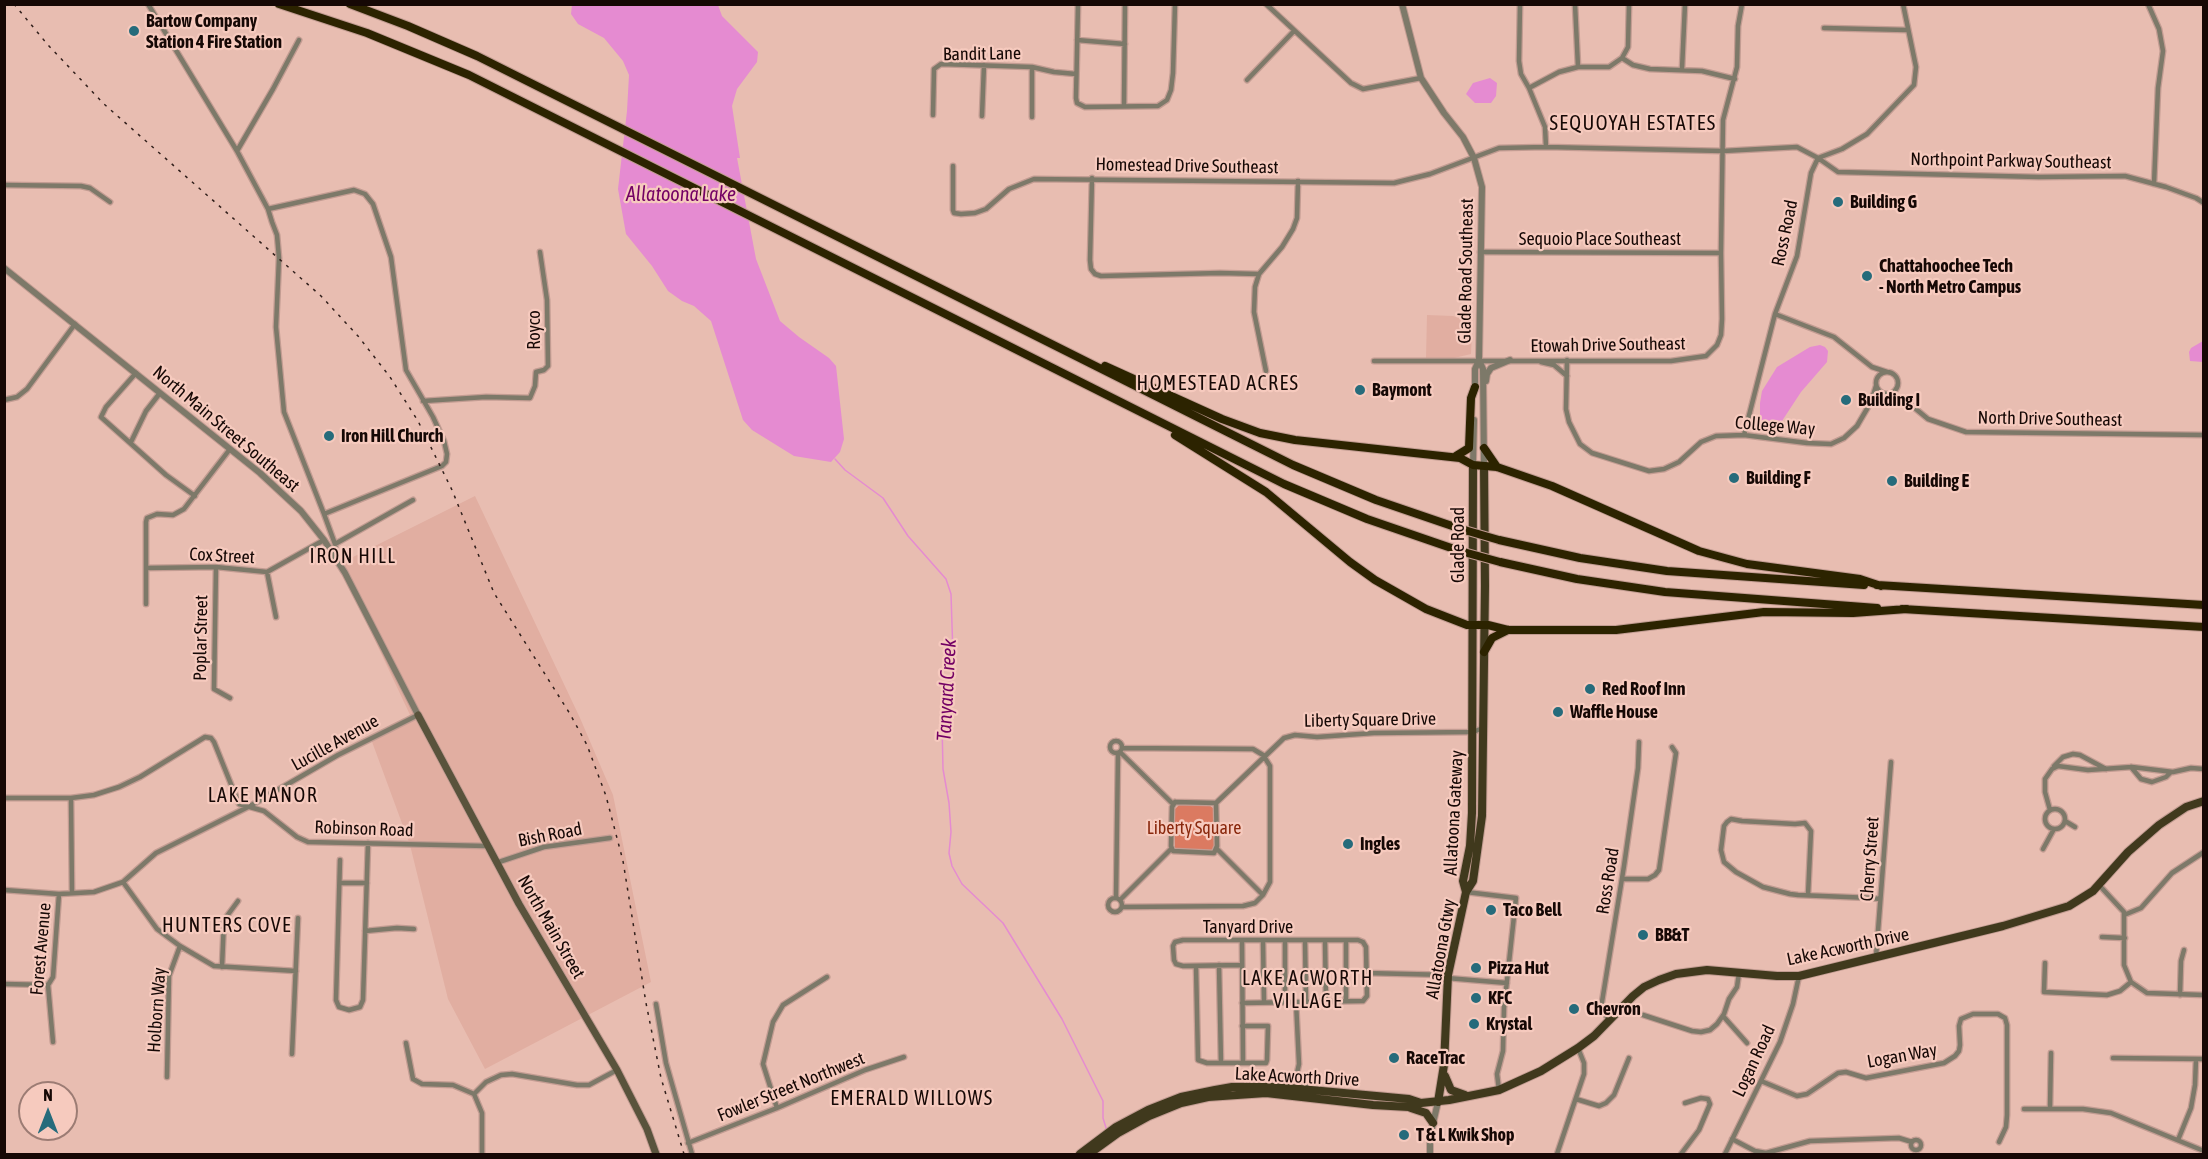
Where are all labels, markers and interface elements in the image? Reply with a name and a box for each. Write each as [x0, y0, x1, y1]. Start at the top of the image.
place label: Bartow Company Station 4 Fire Station [146, 10, 282, 52]
marker: Bartow Company Station 4 Fire Station [127, 24, 141, 38]
street label: Bandit Lane [943, 43, 1021, 65]
district label: SEQUOYAH ESTATES [1549, 112, 1717, 136]
street label: Northpoint Parkway Southeast [1910, 148, 2112, 174]
street label: Homestead Drive Southeast [1095, 154, 1279, 178]
water label: Allatoona Lake [626, 183, 736, 207]
place label: Building G [1850, 191, 1917, 213]
marker: Building G [1831, 195, 1845, 209]
street label: Glade Road Southeast [1454, 198, 1478, 344]
street label: Ross Road [1767, 198, 1803, 268]
street label: Sequoio Place Southeast [1519, 228, 1681, 250]
place label: Chattahoochee Tech - North Metro Campus [1879, 255, 2021, 298]
marker: Chattahoochee Tech - North Metro Campus [1860, 269, 1874, 283]
street label: Royco [523, 310, 545, 350]
street label: Etowah Drive Southeast [1530, 333, 1686, 357]
street label: North Main Street Southeast [148, 361, 304, 497]
district label: HOMESTEAD ACRES [1137, 372, 1299, 396]
place label: Baymont [1372, 379, 1432, 401]
marker: Baymont [1353, 383, 1367, 397]
place label: Building I [1858, 389, 1920, 411]
marker: Building I [1839, 393, 1853, 407]
street label: North Drive Southeast [1977, 407, 2123, 431]
street label: College Way [1734, 412, 1816, 440]
place label: Iron Hill Church [341, 425, 443, 447]
marker: Iron Hill Church [322, 429, 336, 443]
place label: Building F [1746, 467, 1811, 489]
place label: Building E [1904, 470, 1969, 492]
marker: Building F [1727, 471, 1741, 485]
marker: Building E [1885, 474, 1899, 488]
street label: Glade Road [1447, 507, 1469, 583]
street label: Cox Street [189, 543, 255, 569]
district label: IRON HILL [310, 545, 396, 569]
street label: Poplar Street [189, 595, 213, 681]
water label: Tanyard Creek [932, 638, 962, 742]
place label: Red Roof Inn [1602, 678, 1685, 700]
marker: Red Roof Inn [1583, 682, 1597, 696]
place label: Waffle House [1570, 701, 1658, 723]
marker: Waffle House [1551, 705, 1565, 719]
street label: Liberty Square Drive [1304, 708, 1436, 732]
street label: Lucille Avenue [288, 710, 382, 776]
street label: Allatoona Gateway [1440, 750, 1468, 876]
district label: LAKE MANOR [208, 784, 318, 808]
street label: Robinson Road [314, 816, 414, 842]
street label: Cherry Street [1856, 816, 1884, 902]
park label: Liberty Square [1147, 817, 1241, 839]
street label: Bish Road [516, 818, 584, 852]
place label: Ingles [1360, 833, 1400, 855]
marker: Ingles [1341, 837, 1355, 851]
street label: Ross Road [1592, 846, 1624, 916]
street label: North Main Street [513, 871, 589, 983]
street label: Allatoona Gtwy [1422, 897, 1460, 1001]
place label: Taco Bell [1503, 899, 1562, 921]
street label: Forest Avenue [26, 902, 56, 996]
marker: Taco Bell [1484, 903, 1498, 917]
district label: HUNTERS COVE [162, 914, 292, 938]
street label: Tanyard Drive [1203, 916, 1293, 938]
street label: Lake Acworth Drive [1785, 923, 1911, 971]
place label: BB&T [1655, 924, 1689, 946]
marker: BB&T [1636, 928, 1650, 942]
place label: Pizza Hut [1488, 957, 1549, 979]
marker: Pizza Hut [1469, 961, 1483, 975]
street label: Holborn Way [143, 967, 171, 1053]
district label: LAKE ACWORTH VILLAGE [1242, 967, 1374, 1014]
place label: KFC [1488, 987, 1512, 1009]
marker: KFC [1469, 991, 1483, 1005]
place label: Chevron [1586, 998, 1641, 1020]
marker: Chevron [1567, 1002, 1581, 1016]
place label: Krystal [1486, 1013, 1532, 1035]
marker: Krystal [1467, 1017, 1481, 1031]
street label: Logan Road [1728, 1022, 1780, 1100]
street label: Logan Way [1865, 1039, 1939, 1073]
place label: RaceTrac [1406, 1047, 1465, 1069]
street label: Fowler Street Northwest [714, 1048, 868, 1126]
marker: RaceTrac [1387, 1051, 1401, 1065]
street label: Lake Acworth Drive [1234, 1063, 1360, 1091]
north arrow [18, 1081, 78, 1141]
text: N [43, 1086, 53, 1104]
district label: EMERALD WILLOWS [830, 1087, 994, 1111]
place label: T & L Kwik Shop [1416, 1124, 1514, 1146]
marker: T & L Kwik Shop [1397, 1128, 1411, 1142]

